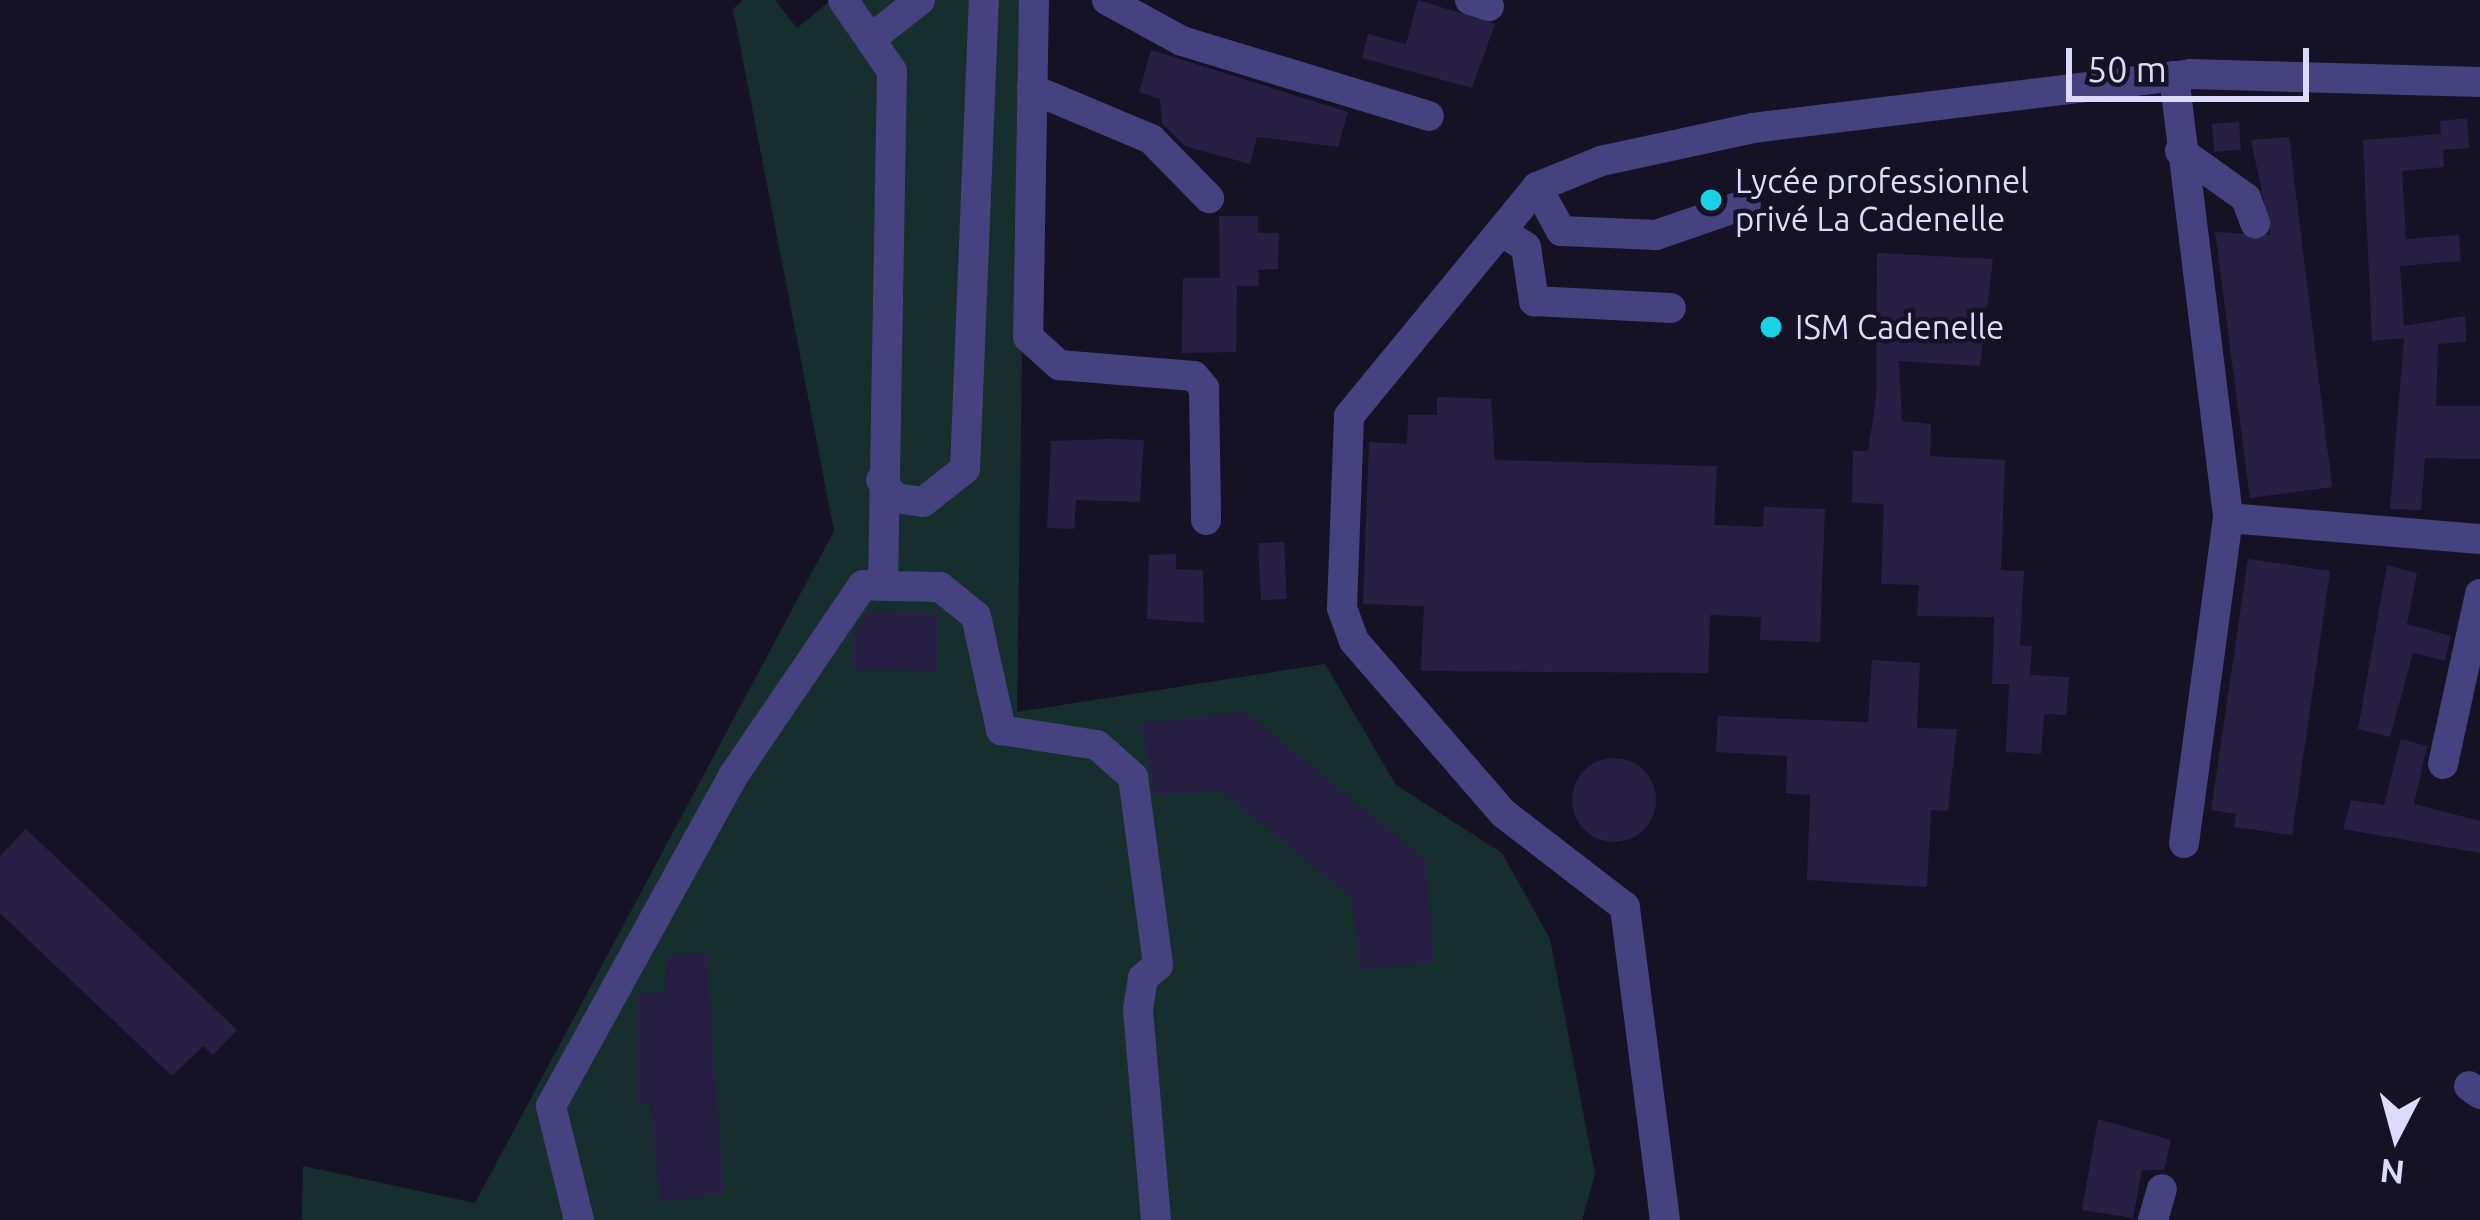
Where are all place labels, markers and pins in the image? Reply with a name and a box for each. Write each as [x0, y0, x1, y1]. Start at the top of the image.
place label: Lycée professionnel privé La Cadenelle [1735, 161, 2029, 239]
marker: Lycée professionnel privé La Cadenelle [1698, 187, 1724, 213]
place label: ISM Cadenelle [1795, 307, 2004, 347]
marker: ISM Cadenelle [1758, 314, 1784, 340]

